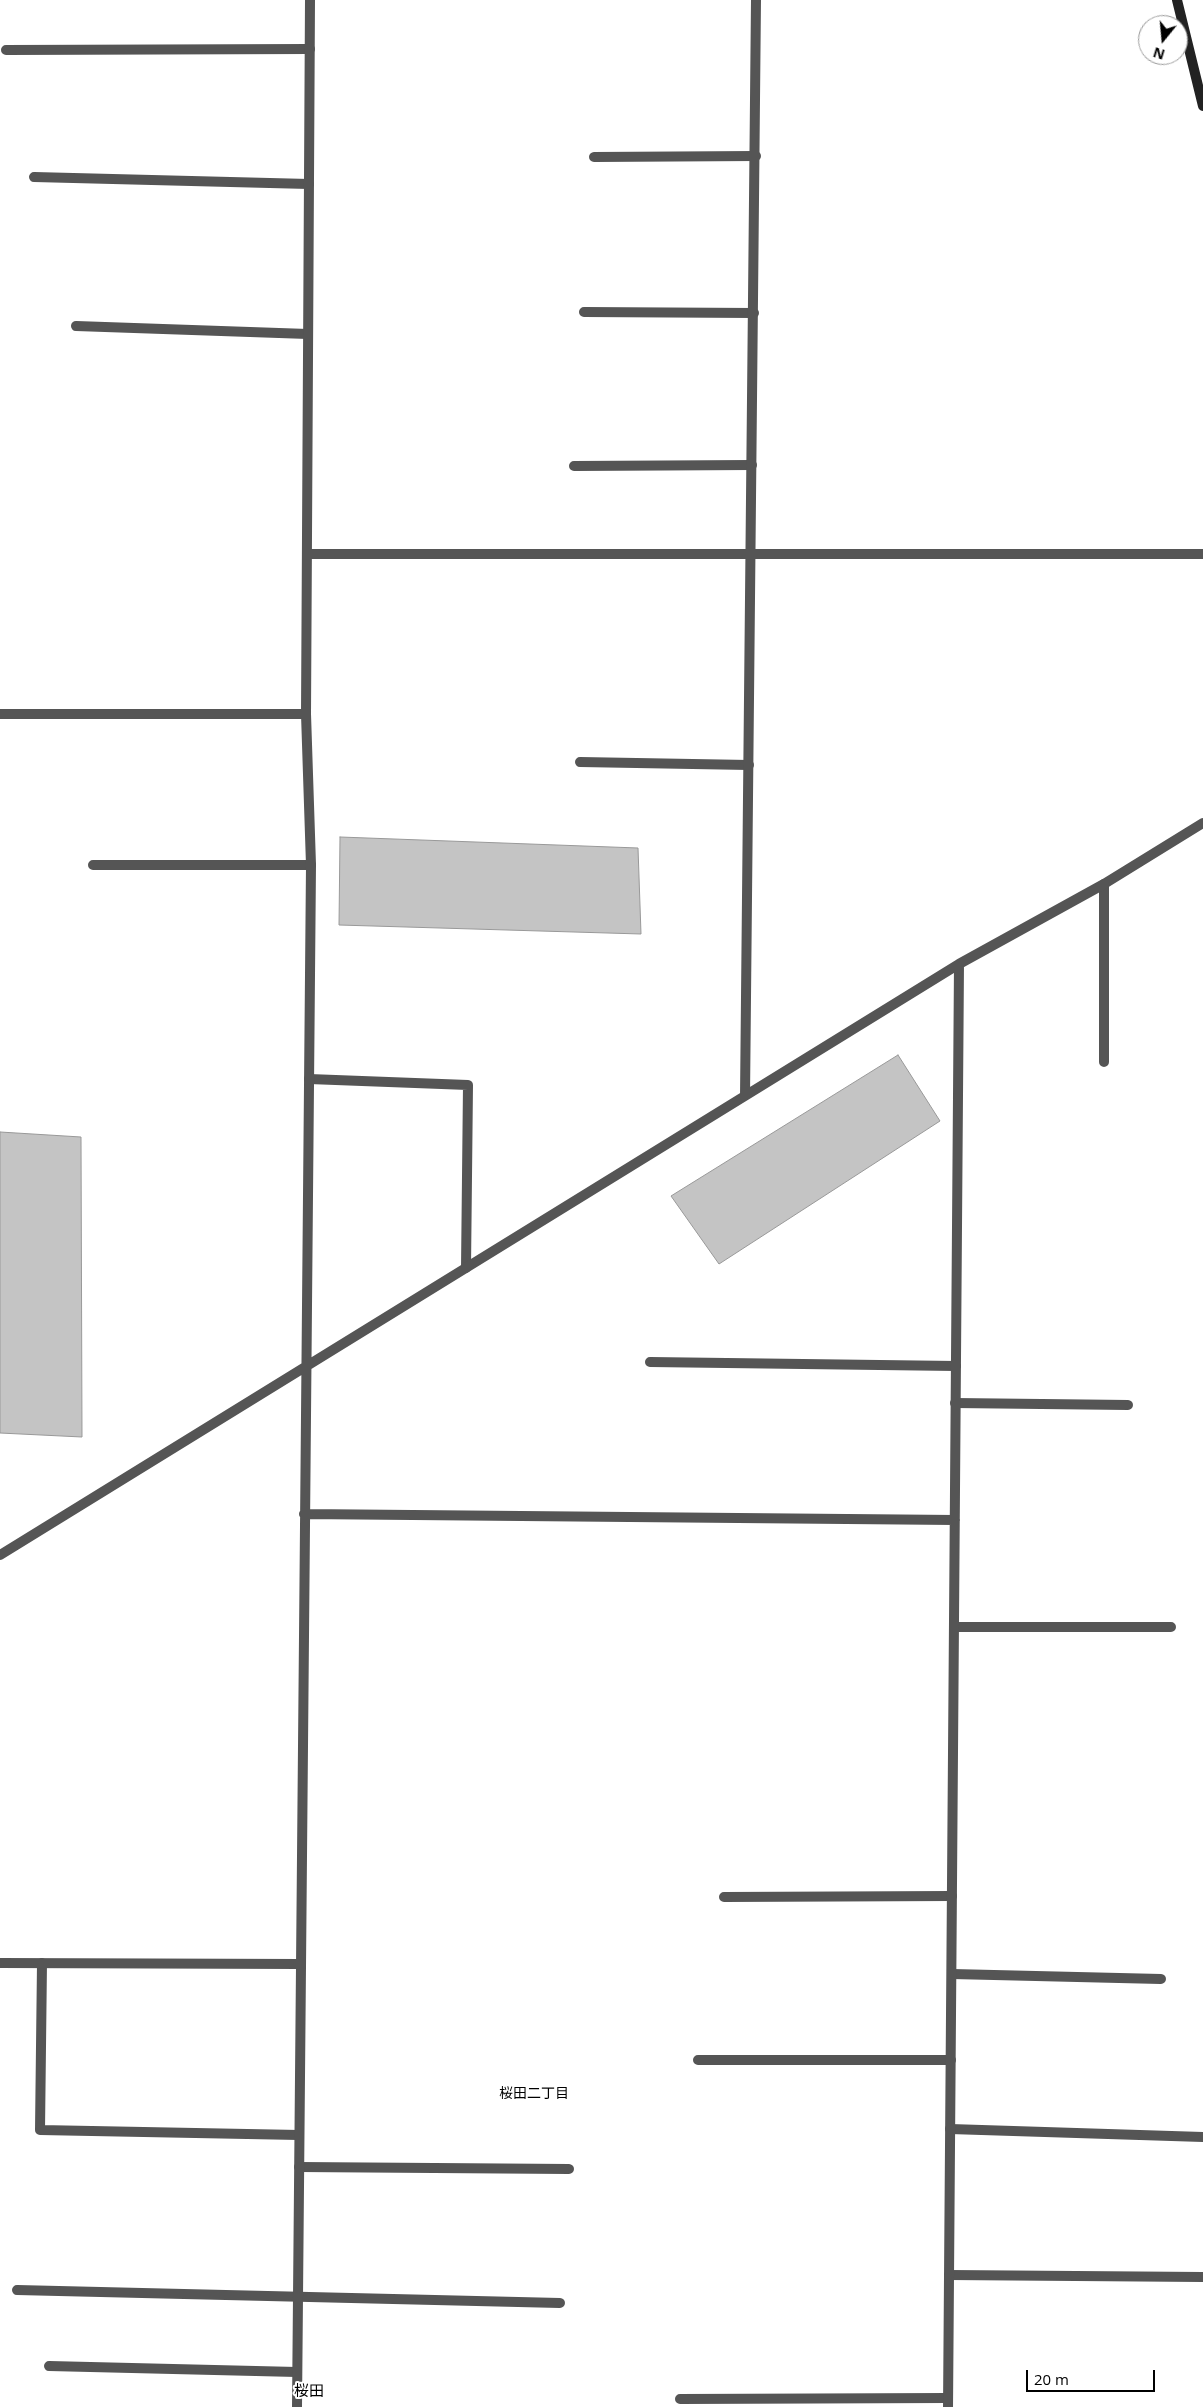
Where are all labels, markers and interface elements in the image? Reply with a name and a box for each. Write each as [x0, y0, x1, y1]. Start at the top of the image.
north arrow [1138, 15, 1188, 65]
text: N [1151, 43, 1167, 65]
district label: 桜田二丁目 [499, 2086, 569, 2102]
scale bar [1028, 2360, 1157, 2392]
text: 20 m [1034, 2369, 1069, 2389]
district label: 桜田 [294, 2383, 324, 2401]

